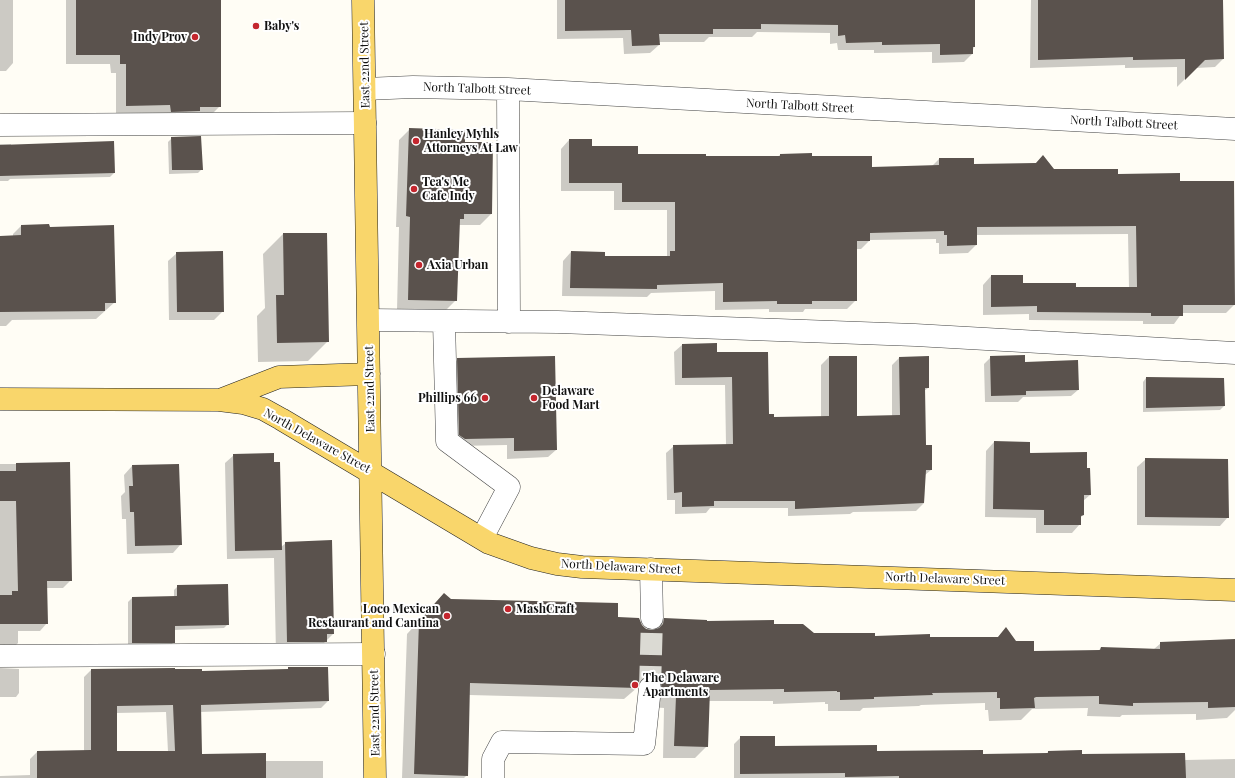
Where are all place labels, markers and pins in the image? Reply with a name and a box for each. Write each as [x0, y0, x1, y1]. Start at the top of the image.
place label: Baby's [264, 19, 299, 33]
marker: Baby's [251, 21, 261, 31]
place label: Indy Prov [133, 30, 187, 44]
marker: Indy Prov [190, 32, 200, 42]
place label: Hanley Myhls Attorneys At Law [424, 127, 518, 155]
marker: Hanley Myhls Attorneys At Law [411, 136, 421, 146]
place label: Tea's Me Cafe Indy [422, 175, 475, 203]
marker: Tea's Me Cafe Indy [409, 184, 419, 194]
place label: Axia Urban [427, 258, 488, 272]
marker: Axia Urban [414, 260, 424, 270]
place label: Delaware Food Mart [542, 384, 599, 412]
place label: Phillips 66 [418, 391, 477, 405]
marker: Phillips 66 [480, 393, 490, 403]
marker: Delaware Food Mart [529, 393, 539, 403]
place label: Loco Mexican Restaurant and Cantina [308, 602, 439, 630]
place label: MashCraft [516, 602, 575, 616]
marker: MashCraft [503, 604, 513, 614]
marker: Loco Mexican Restaurant and Cantina [442, 611, 452, 621]
place label: The Delaware Apartments [643, 671, 719, 699]
marker: The Delaware Apartments [630, 680, 640, 690]

